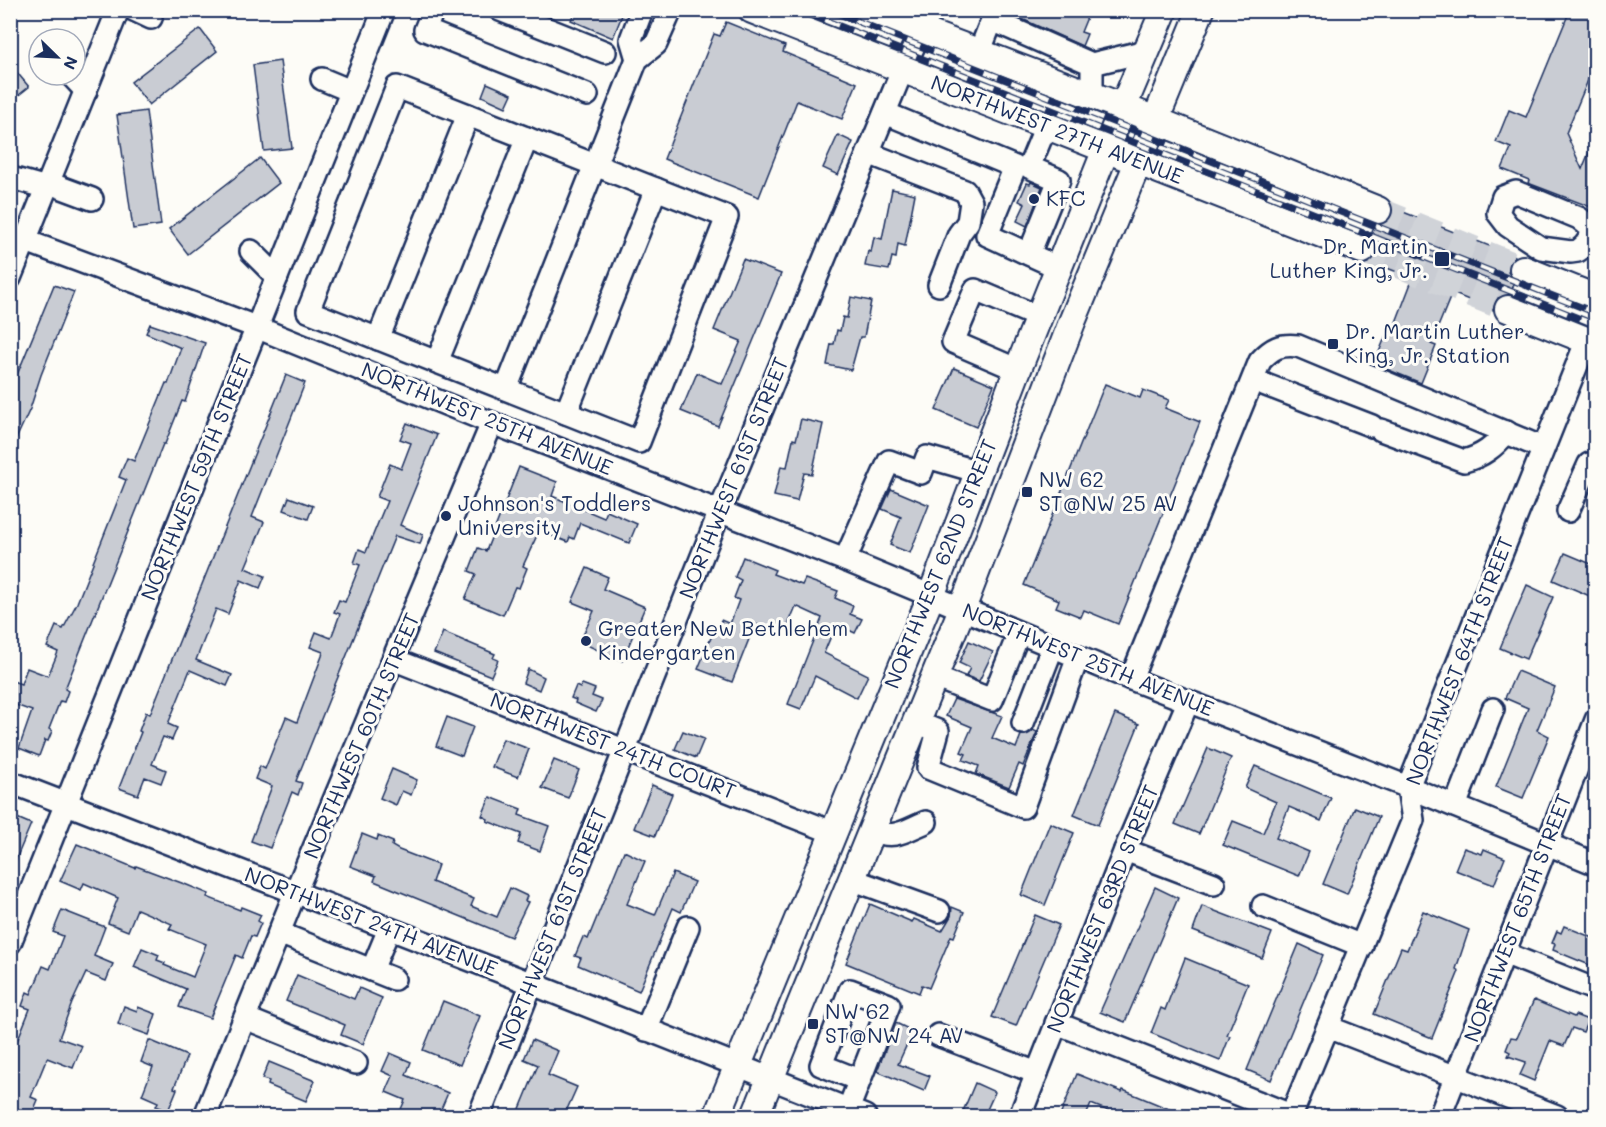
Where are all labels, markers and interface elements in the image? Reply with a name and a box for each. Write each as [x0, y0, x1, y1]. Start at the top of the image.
north arrow [27, 27, 87, 87]
text: N [59, 53, 83, 73]
street label: NORTHWEST 27TH AVENUE [928, 68, 1188, 189]
place label: KFC [1046, 184, 1085, 211]
marker: KFC [1027, 192, 1041, 206]
place label: Dr. Martin Luther King, Jr. [1270, 232, 1428, 283]
marker: Dr. Martin Luther King, Jr. [1433, 250, 1451, 268]
place label: Dr. Martin Luther King, Jr. Station [1345, 317, 1524, 368]
marker: Dr. Martin Luther King, Jr. Station [1326, 337, 1340, 351]
street label: NORTHWEST 59TH STREET [134, 349, 258, 604]
street label: NORTHWEST 61ST STREET [672, 353, 793, 602]
street label: NORTHWEST 25TH AVENUE [358, 355, 617, 480]
street label: NORTHWEST 62ND STREET [877, 435, 1002, 692]
place label: NW 62 ST@NW 25 AV [1039, 465, 1177, 516]
marker: NW 62 ST@NW 25 AV [1020, 485, 1034, 499]
place label: Johnson's Toddlers University [458, 489, 651, 540]
marker: Johnson's Toddlers University [439, 509, 453, 523]
street label: NORTHWEST 64TH STREET [1399, 532, 1519, 789]
street label: NORTHWEST 25TH AVENUE [959, 596, 1218, 721]
street label: NORTHWEST 60TH STREET [296, 608, 425, 863]
place label: Greater New Bethlehem Kindergarten [598, 614, 848, 665]
marker: Greater New Bethlehem Kindergarten [579, 634, 593, 648]
street label: NORTHWEST 24TH COURT [487, 685, 740, 804]
street label: NORTHWEST 63RD STREET [1039, 780, 1164, 1036]
street label: NORTHWEST 65TH STREET [1457, 789, 1577, 1046]
street label: NORTHWEST 61ST STREET [491, 804, 612, 1053]
street label: NORTHWEST 24TH AVENUE [241, 860, 502, 981]
place label: NW 62 ST@NW 24 AV [825, 997, 963, 1048]
marker: NW 62 ST@NW 24 AV [806, 1017, 820, 1031]

